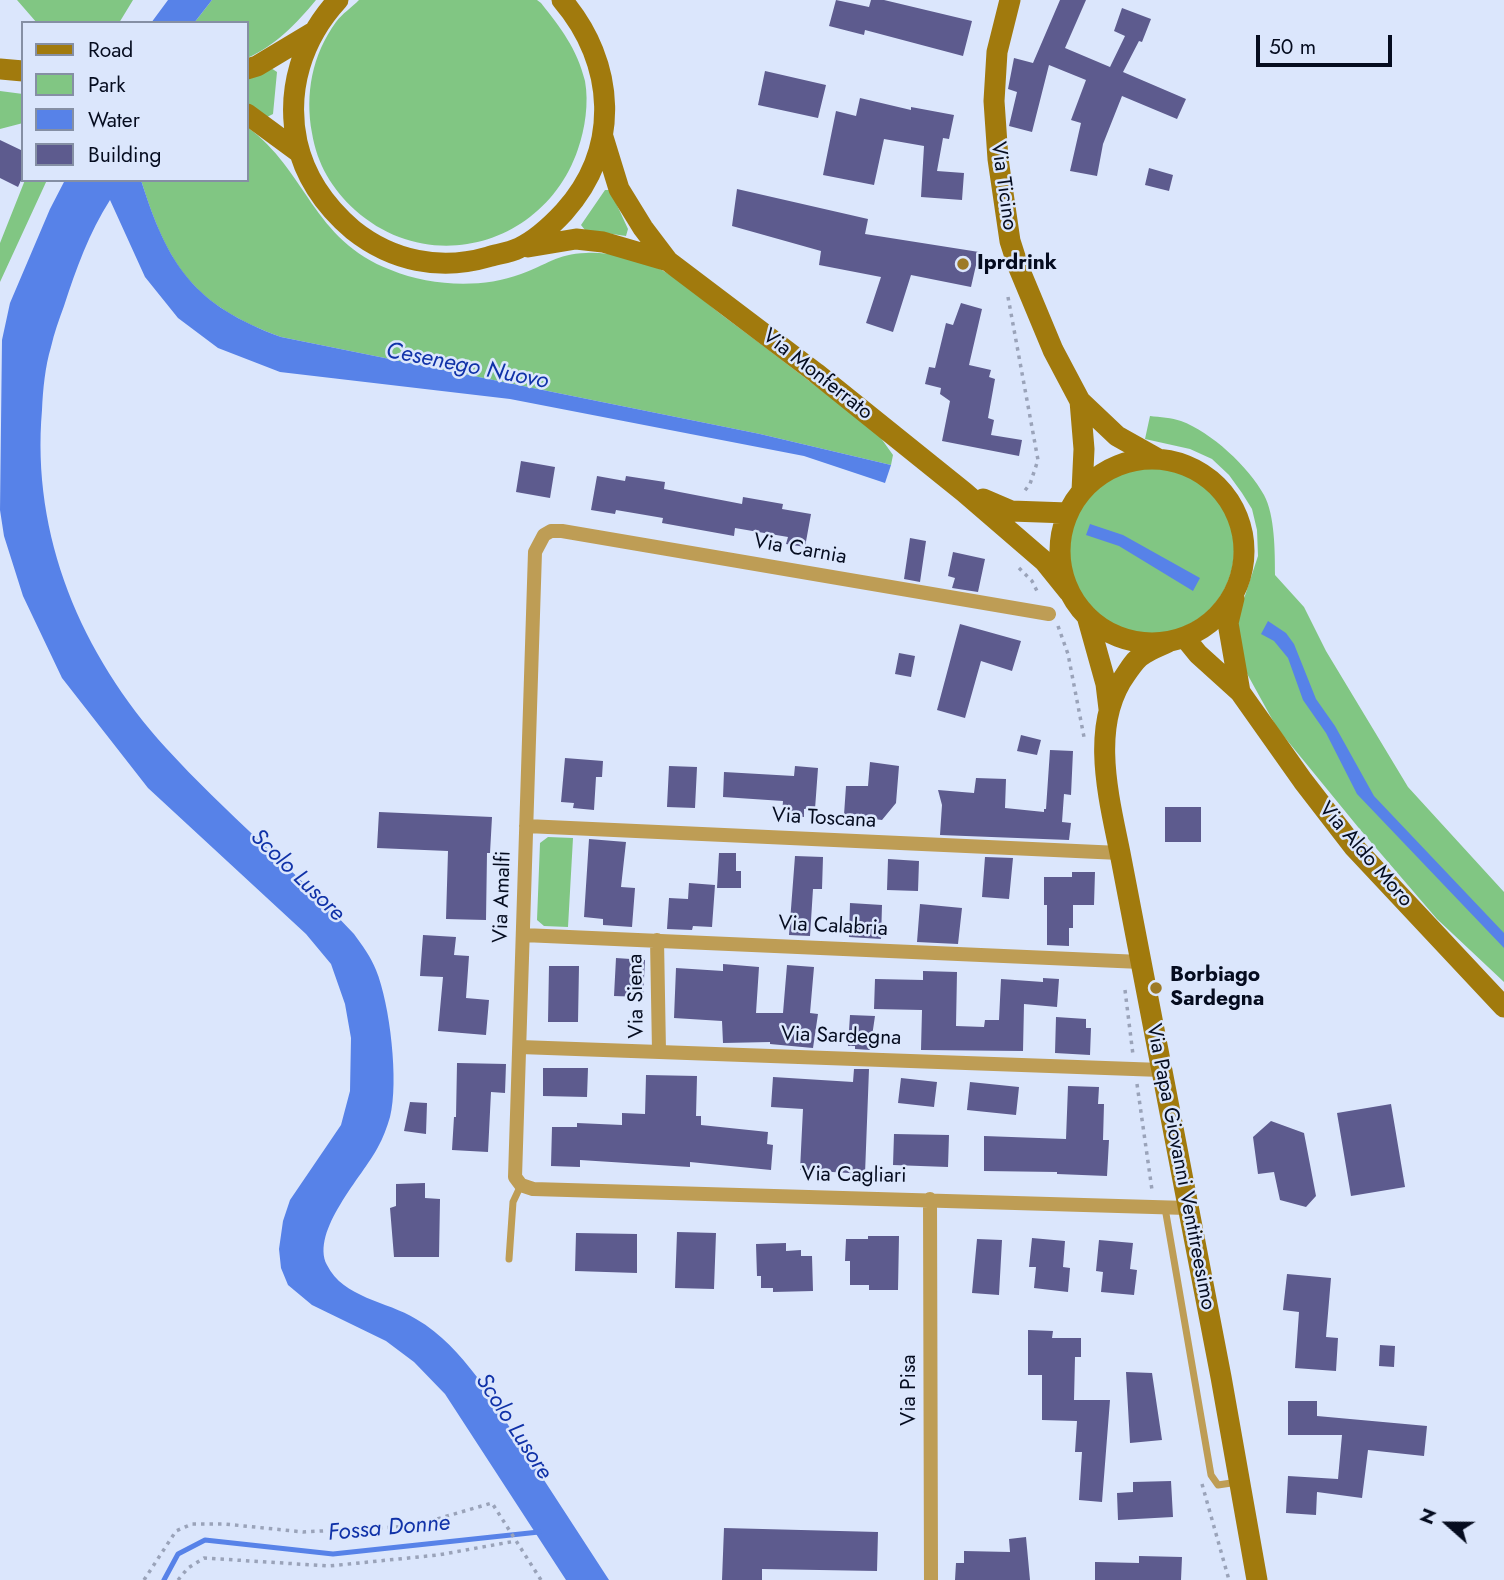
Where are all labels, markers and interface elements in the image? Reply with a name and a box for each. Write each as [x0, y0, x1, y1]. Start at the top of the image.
legend [21, 21, 248, 182]
scale bar [1259, 21, 1396, 65]
text: 50 m [1269, 32, 1316, 62]
text: Road [88, 35, 133, 65]
text: Park [88, 70, 125, 100]
text: Water [88, 105, 140, 135]
text: Building [88, 140, 161, 170]
street label: Via Ticino [984, 140, 1022, 232]
place label: Iprdrink [977, 251, 1057, 277]
marker: Iprdrink [955, 256, 971, 272]
street label: Via Monferrato [757, 324, 877, 426]
water label: Cesenego Nuovo [383, 338, 551, 396]
street label: Via Carnia [752, 529, 848, 571]
street label: Via Aldo Moro [1313, 797, 1417, 913]
street label: Via Toscana [771, 804, 877, 834]
water label: Scolo Lusore [244, 824, 350, 928]
street label: Via Amalfi [489, 850, 517, 944]
street label: Via Calabria [777, 912, 889, 942]
street label: Via Siena [624, 953, 650, 1039]
place label: Borbiago Sardegna [1170, 963, 1264, 1013]
marker: Borbiago Sardegna [1148, 980, 1164, 996]
street label: Via Sardegna [780, 1022, 902, 1052]
street label: Via Papa Giovanni Ventitreesimo [1140, 1022, 1220, 1312]
street label: Via Cagliari [801, 1162, 907, 1190]
street label: Via Pisa [897, 1354, 923, 1426]
water label: Scolo Lusore [469, 1369, 557, 1485]
north arrow [1413, 1489, 1483, 1559]
text: N [1413, 1504, 1443, 1528]
water label: Fossa Donne [327, 1510, 451, 1548]

